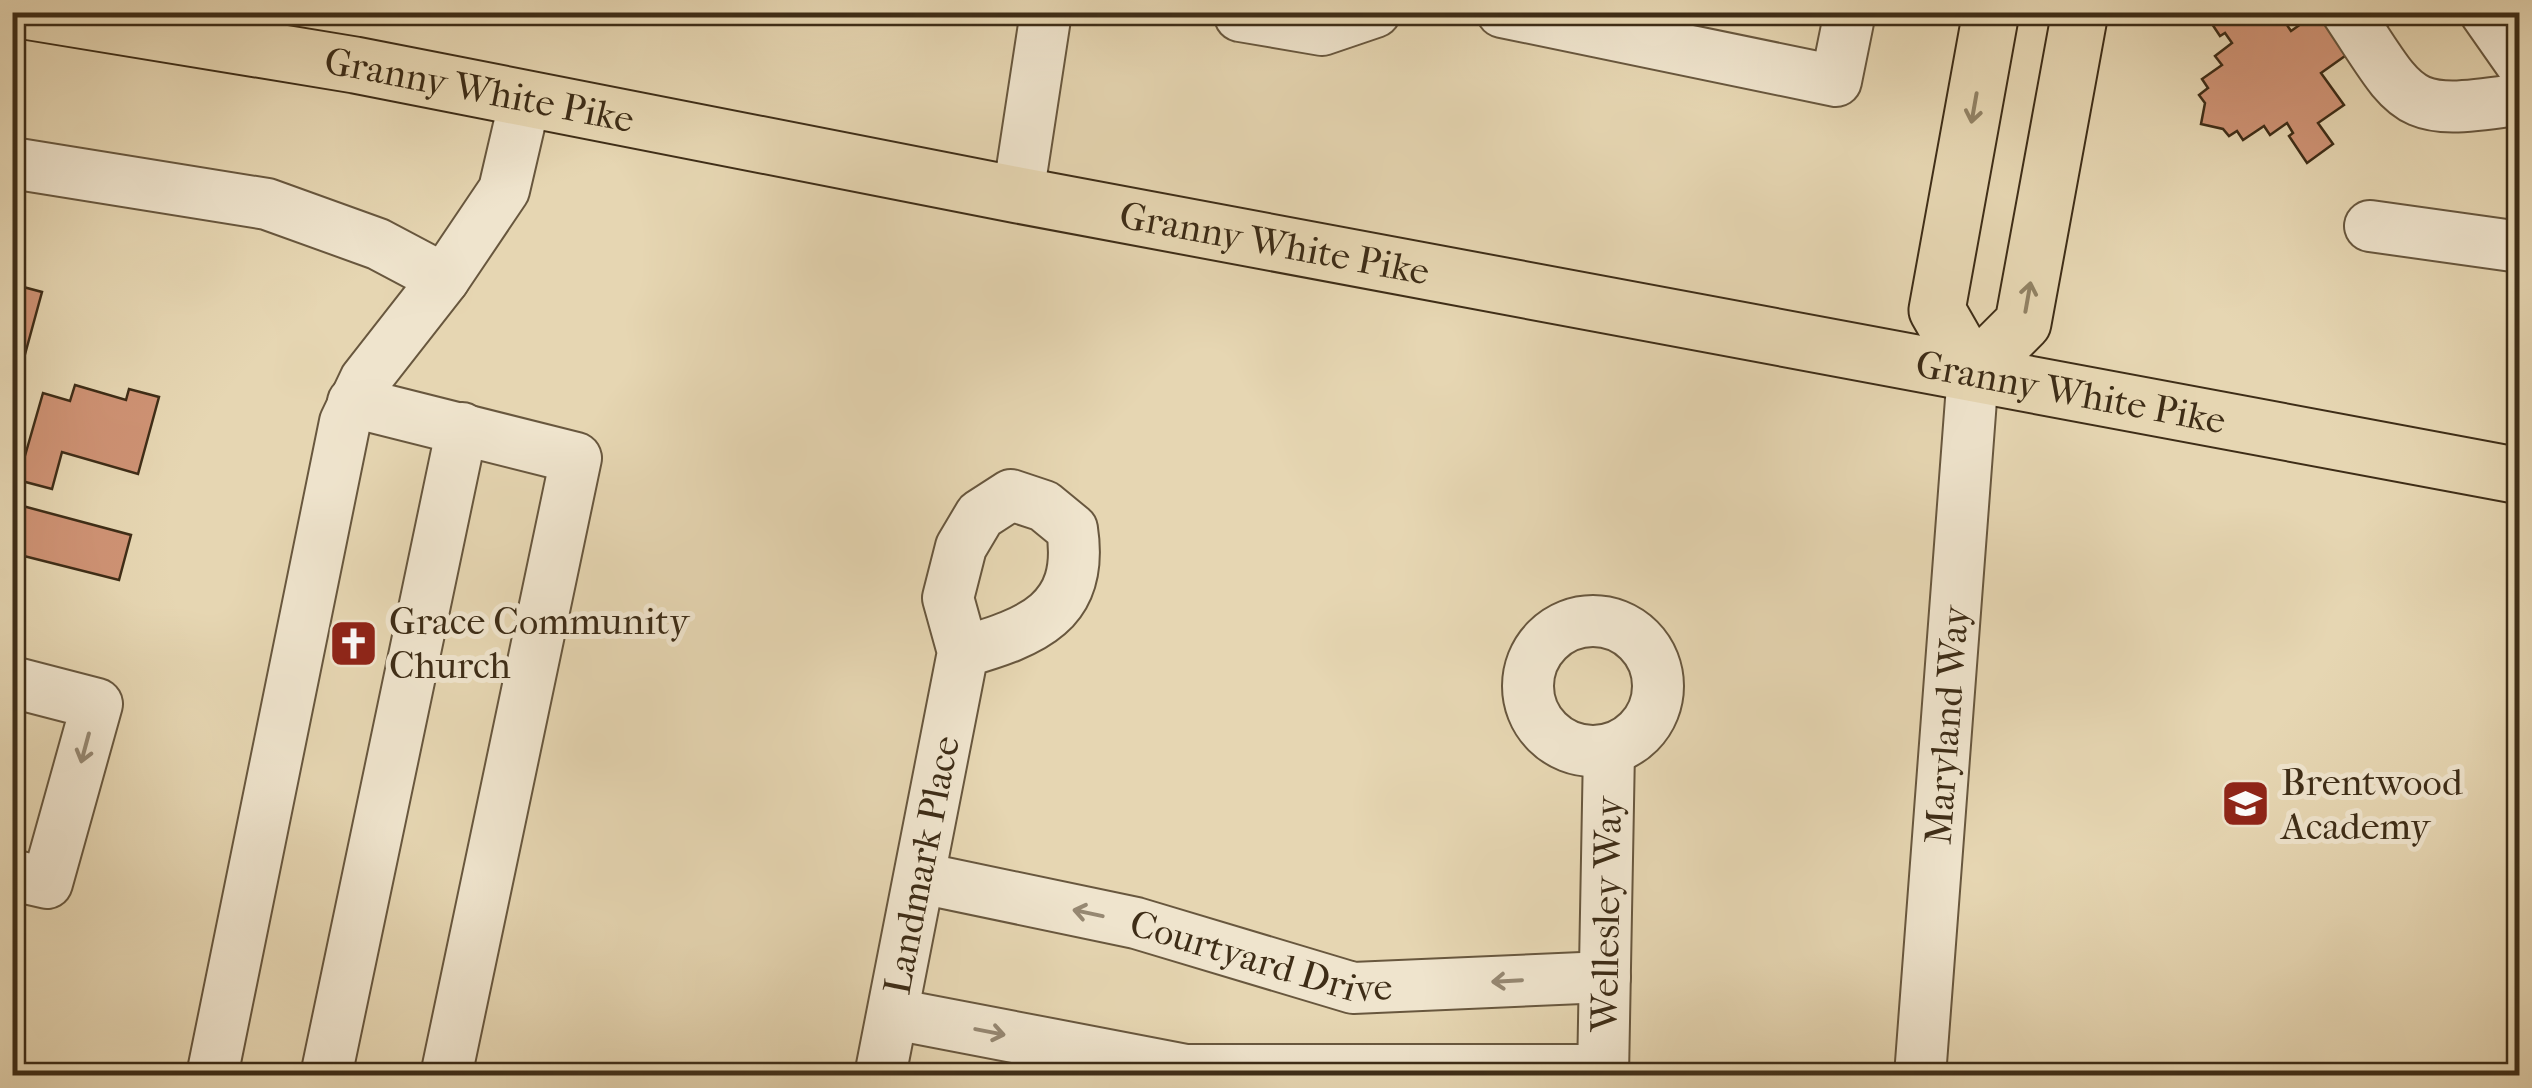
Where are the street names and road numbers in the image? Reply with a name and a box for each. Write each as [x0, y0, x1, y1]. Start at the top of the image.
street label: Granny White Pike [321, 38, 638, 142]
street label: Granny White Pike [1116, 192, 1433, 294]
street label: Granny White Pike [1912, 341, 2229, 443]
street label: Maryland Way [1915, 602, 1978, 846]
street label: Landmark Place [874, 732, 969, 998]
street label: Wellesley Way [1581, 794, 1631, 1033]
street label: Courtyard Drive [1125, 900, 1393, 1010]

